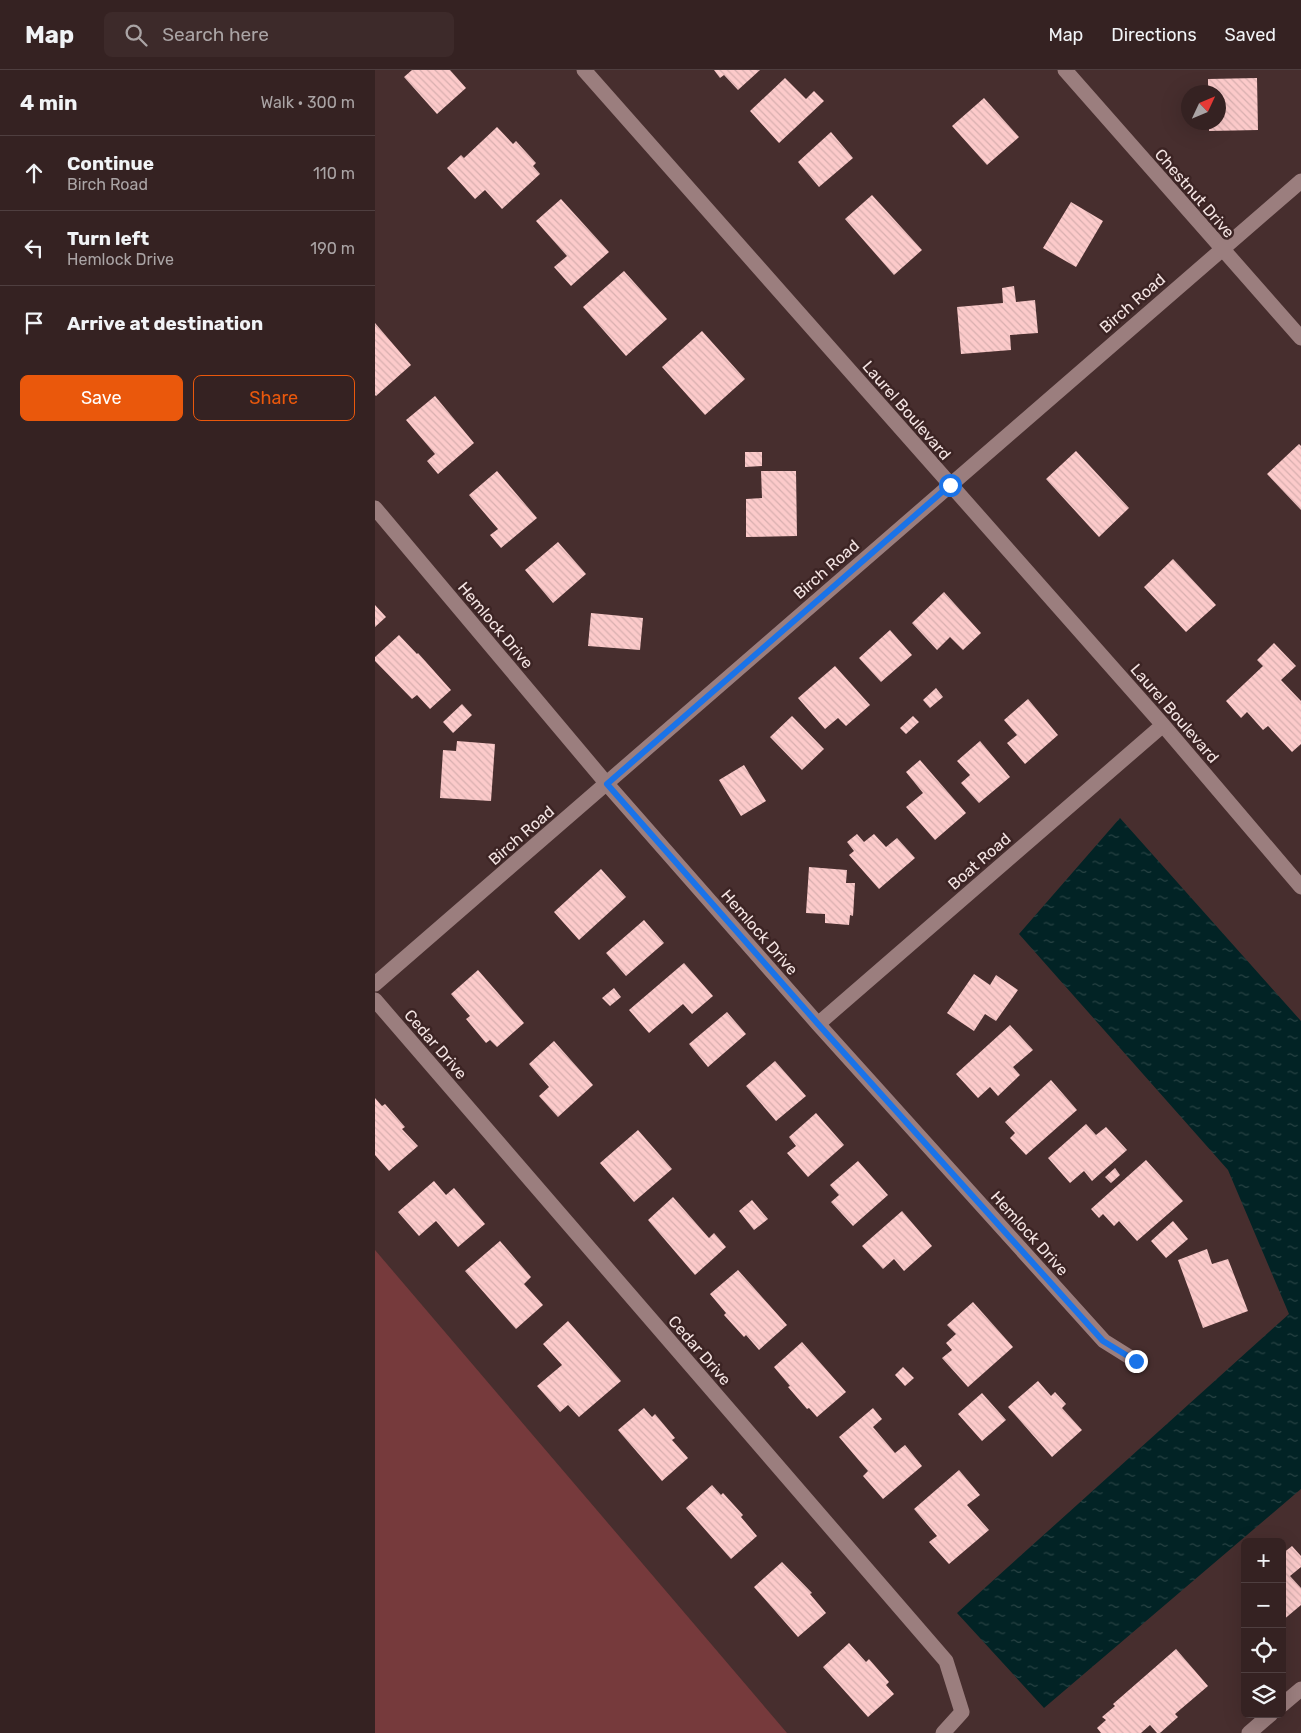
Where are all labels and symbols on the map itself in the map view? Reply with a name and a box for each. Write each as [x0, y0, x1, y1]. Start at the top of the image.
north arrow [1181, 85, 1226, 130]
street label: Chestnut Drive [1151, 145, 1238, 242]
street label: Birch Road [1096, 270, 1169, 337]
street label: Laurel Boulevard [858, 357, 955, 464]
route start [939, 474, 962, 497]
street label: Birch Road [790, 536, 863, 603]
street label: Hemlock Drive [454, 578, 537, 672]
street label: Laurel Boulevard [1126, 660, 1223, 767]
street label: Birch Road [485, 802, 558, 869]
street label: Boat Road [944, 829, 1015, 894]
street label: Hemlock Drive [717, 886, 802, 979]
street label: Cedar Drive [400, 1006, 471, 1083]
street label: Hemlock Drive [987, 1187, 1073, 1279]
street label: Cedar Drive [664, 1312, 735, 1389]
route end [1125, 1350, 1148, 1373]

